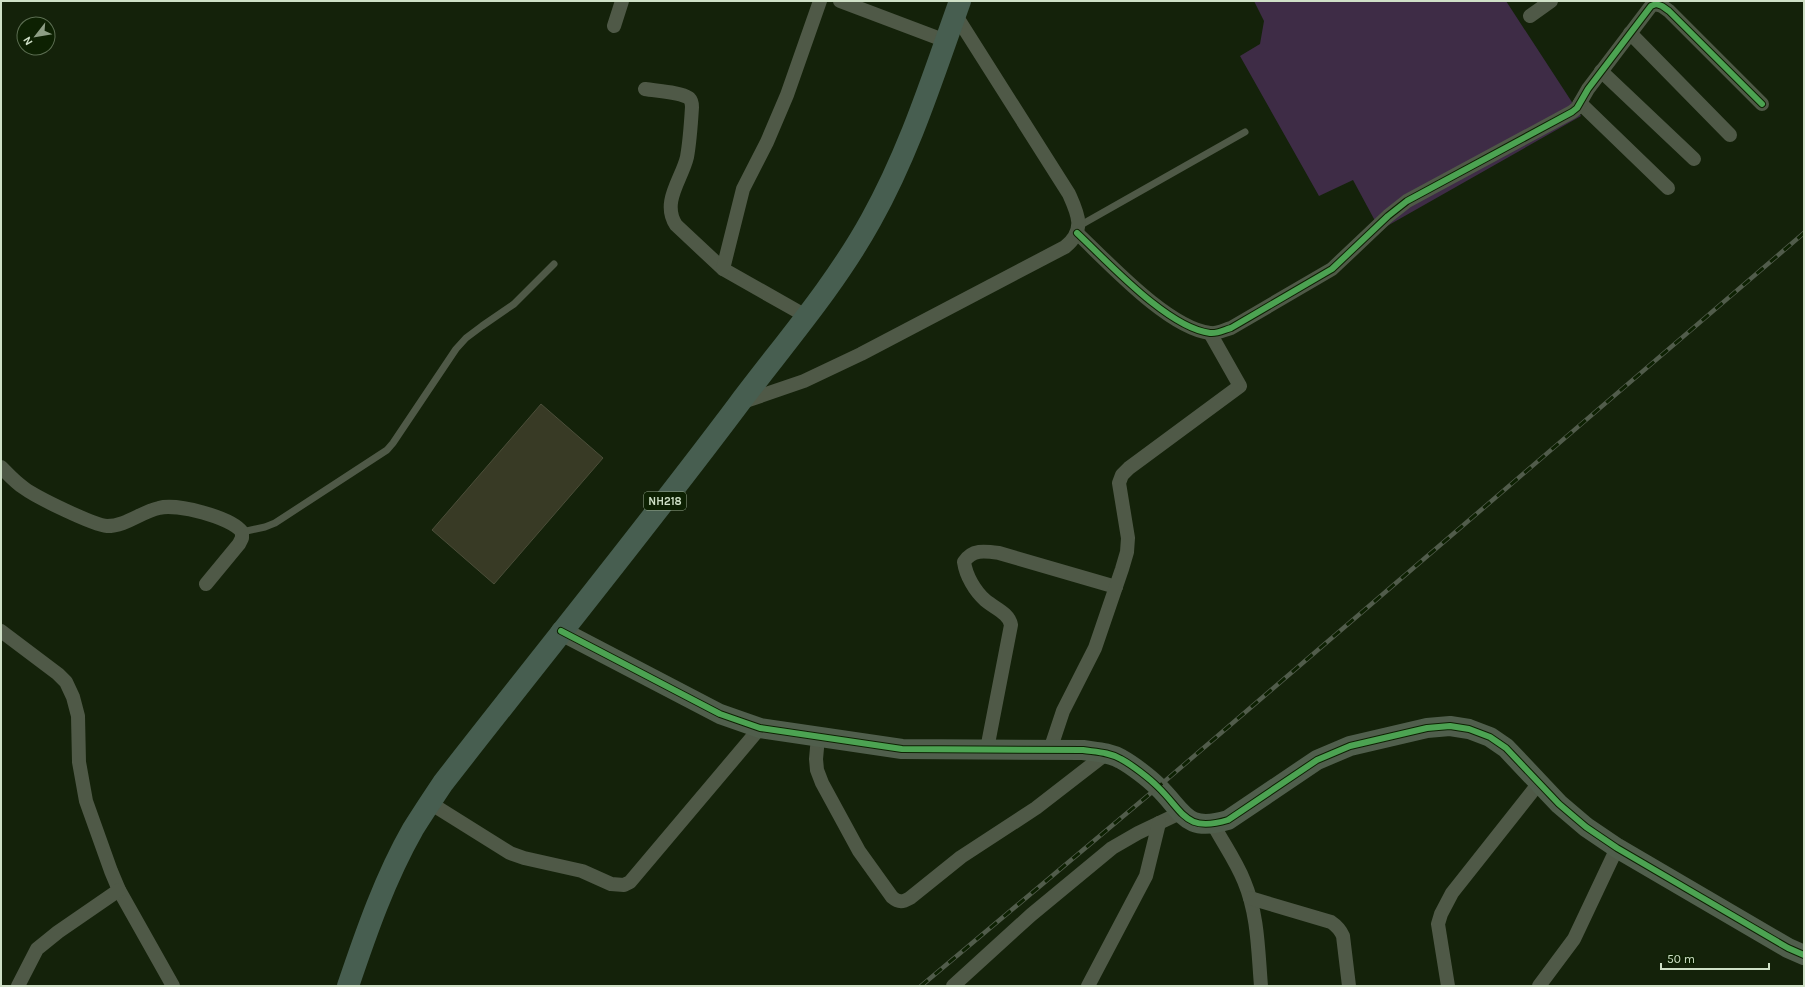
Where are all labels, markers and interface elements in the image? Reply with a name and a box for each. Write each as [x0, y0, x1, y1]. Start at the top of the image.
north arrow [16, 16, 56, 56]
text: N [20, 34, 35, 48]
road number: NH218 [644, 492, 686, 510]
scale bar [1661, 945, 1769, 971]
text: 50 m [1667, 952, 1695, 966]

